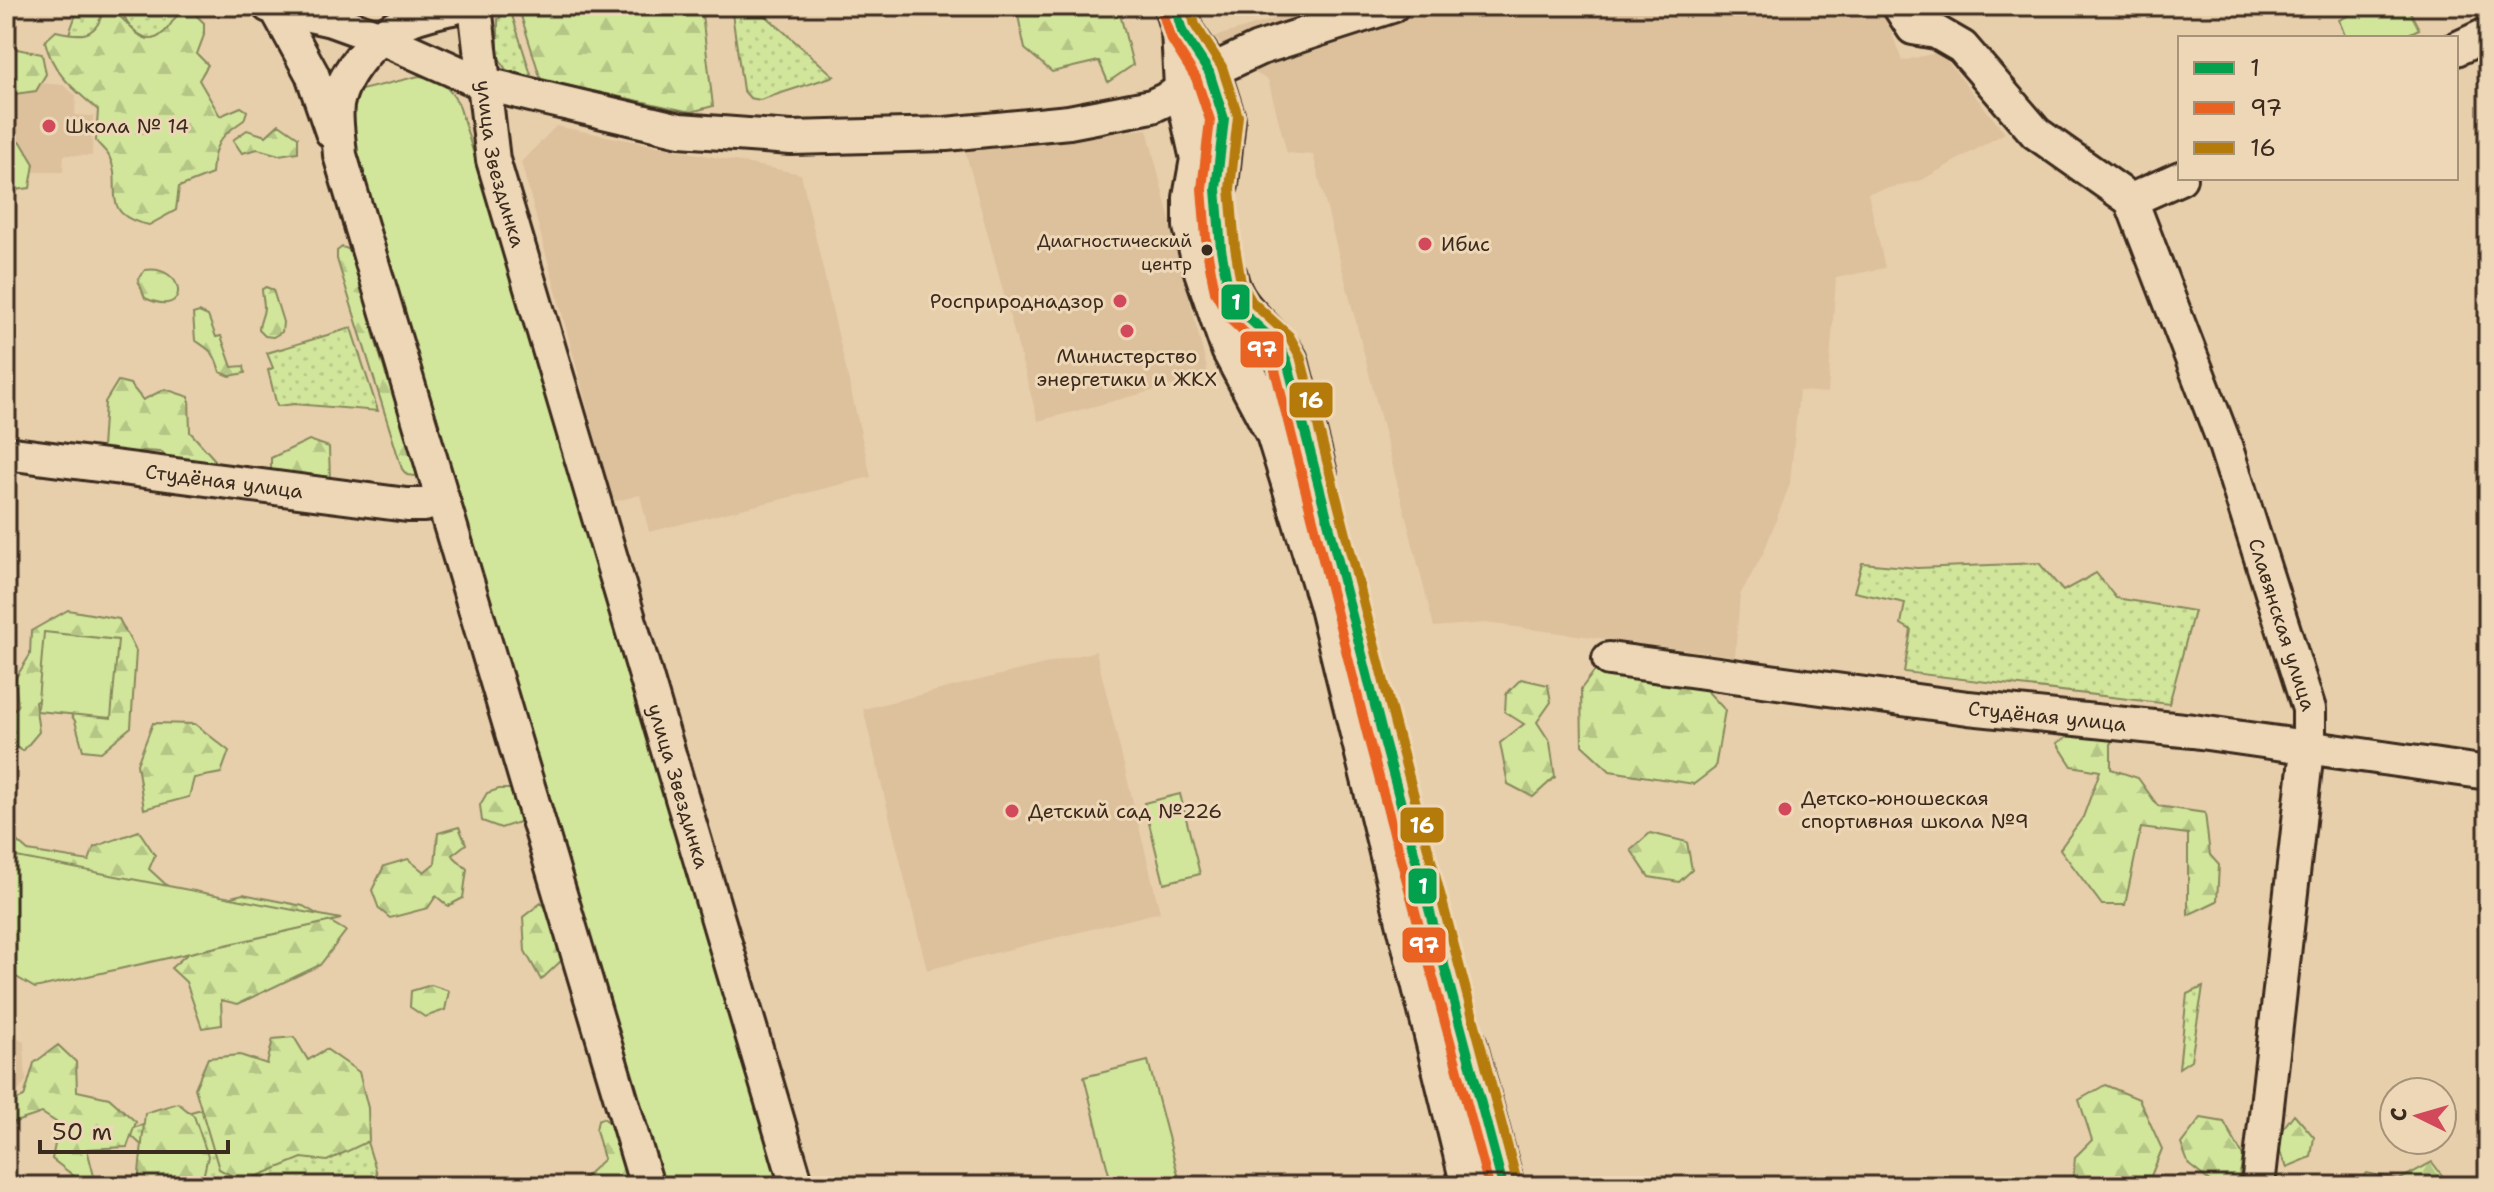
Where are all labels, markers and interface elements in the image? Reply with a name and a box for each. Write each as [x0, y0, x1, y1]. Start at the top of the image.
legend [2178, 36, 2458, 180]
text: 1 [2250, 52, 2260, 84]
street label: улица Звездинка [471, 79, 531, 251]
text: 97 [2250, 92, 2282, 124]
place label: Школа № 14 [65, 113, 189, 139]
marker: Школа № 14 [40, 117, 58, 135]
text: 16 [2250, 132, 2276, 164]
place label: Диагностический центр [1037, 229, 1192, 276]
place label: Ибис [1441, 231, 1490, 257]
marker: Ибис [1416, 235, 1434, 253]
marker: Диагностический центр [1199, 242, 1215, 258]
line badge: 1 [1220, 283, 1251, 321]
place label: Росприроднадзор [930, 288, 1104, 314]
text: 1 [1231, 288, 1241, 317]
marker: Росприроднадзор [1111, 292, 1129, 310]
marker: Министерство энергетики и ЖКХ [1118, 322, 1136, 340]
line badge: 97 [1239, 330, 1285, 369]
text: 97 [1247, 335, 1277, 364]
place label: Министерство энергетики и ЖКХ [1037, 343, 1217, 392]
line badge: 16 [1288, 381, 1334, 419]
text: 16 [1299, 386, 1323, 415]
street label: Студёная улица [144, 458, 305, 504]
street label: Славянская улица [2242, 535, 2322, 715]
street label: Студёная улица [1967, 695, 2128, 737]
street label: улица Звездинка [642, 700, 715, 872]
place label: Детско-юношеская спортивная школа №9 [1801, 785, 2029, 834]
place label: Детский сад №226 [1028, 798, 1222, 824]
marker: Детско-юношеская спортивная школа №9 [1776, 800, 1794, 818]
marker: Детский сад №226 [1003, 802, 1021, 820]
line badge: 16 [1399, 806, 1445, 844]
text: 16 [1410, 811, 1434, 840]
line badge: 1 [1407, 867, 1438, 905]
text: 1 [1418, 872, 1428, 901]
line badge: 97 [1401, 926, 1447, 964]
text: 97 [1409, 931, 1439, 960]
north arrow [2378, 1076, 2458, 1156]
scale bar [40, 1104, 228, 1154]
text: С [2384, 1106, 2414, 1122]
text: 50 m [52, 1116, 112, 1148]

